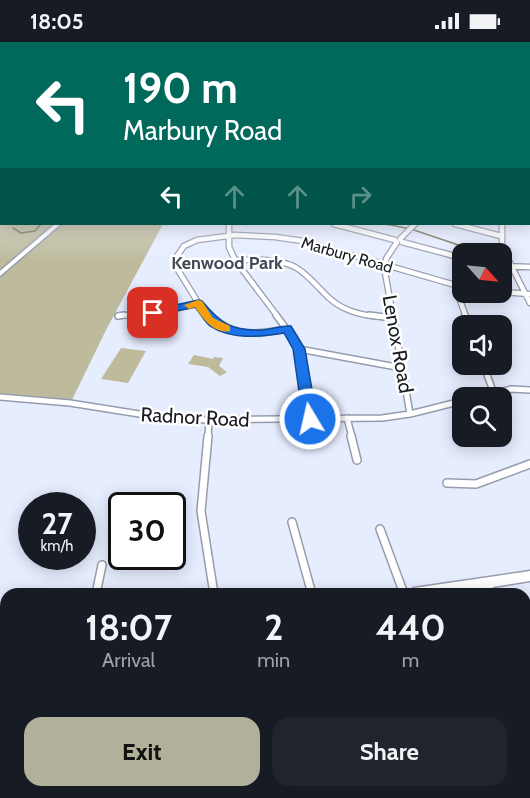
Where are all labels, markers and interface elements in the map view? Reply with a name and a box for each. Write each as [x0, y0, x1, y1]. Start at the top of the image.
text: 18:05 [30, 8, 84, 35]
text: 190 m [123, 62, 238, 114]
icon: left [24, 66, 102, 144]
text: Marbury Road [123, 114, 282, 147]
icon: left [155, 180, 188, 213]
icon: ahead [218, 180, 251, 213]
icon: ahead [281, 180, 314, 213]
icon: right [344, 180, 377, 213]
street label: Marbury Road [299, 233, 395, 277]
north arrow [452, 243, 512, 303]
map controls [452, 243, 512, 447]
district label: Kenwood Park [171, 252, 283, 274]
pin [127, 287, 178, 338]
street label: Lenox Road [378, 293, 418, 395]
icon: arrive [136, 296, 169, 329]
button: sound [452, 315, 512, 375]
position arrow [278, 387, 342, 451]
button: search [452, 387, 512, 447]
street label: Radnor Road [140, 402, 250, 432]
speed limit sign: 30 [108, 492, 186, 570]
text: 27 [41, 505, 73, 542]
text: km/h [41, 537, 73, 555]
text: 18:07 [85, 605, 172, 649]
text: 2 [264, 605, 283, 649]
text: 440 [376, 605, 446, 649]
text: Arrival [102, 648, 155, 672]
text: min [257, 648, 290, 672]
text: m [402, 648, 419, 672]
button: Exit [24, 717, 260, 786]
button: Share [272, 717, 507, 786]

